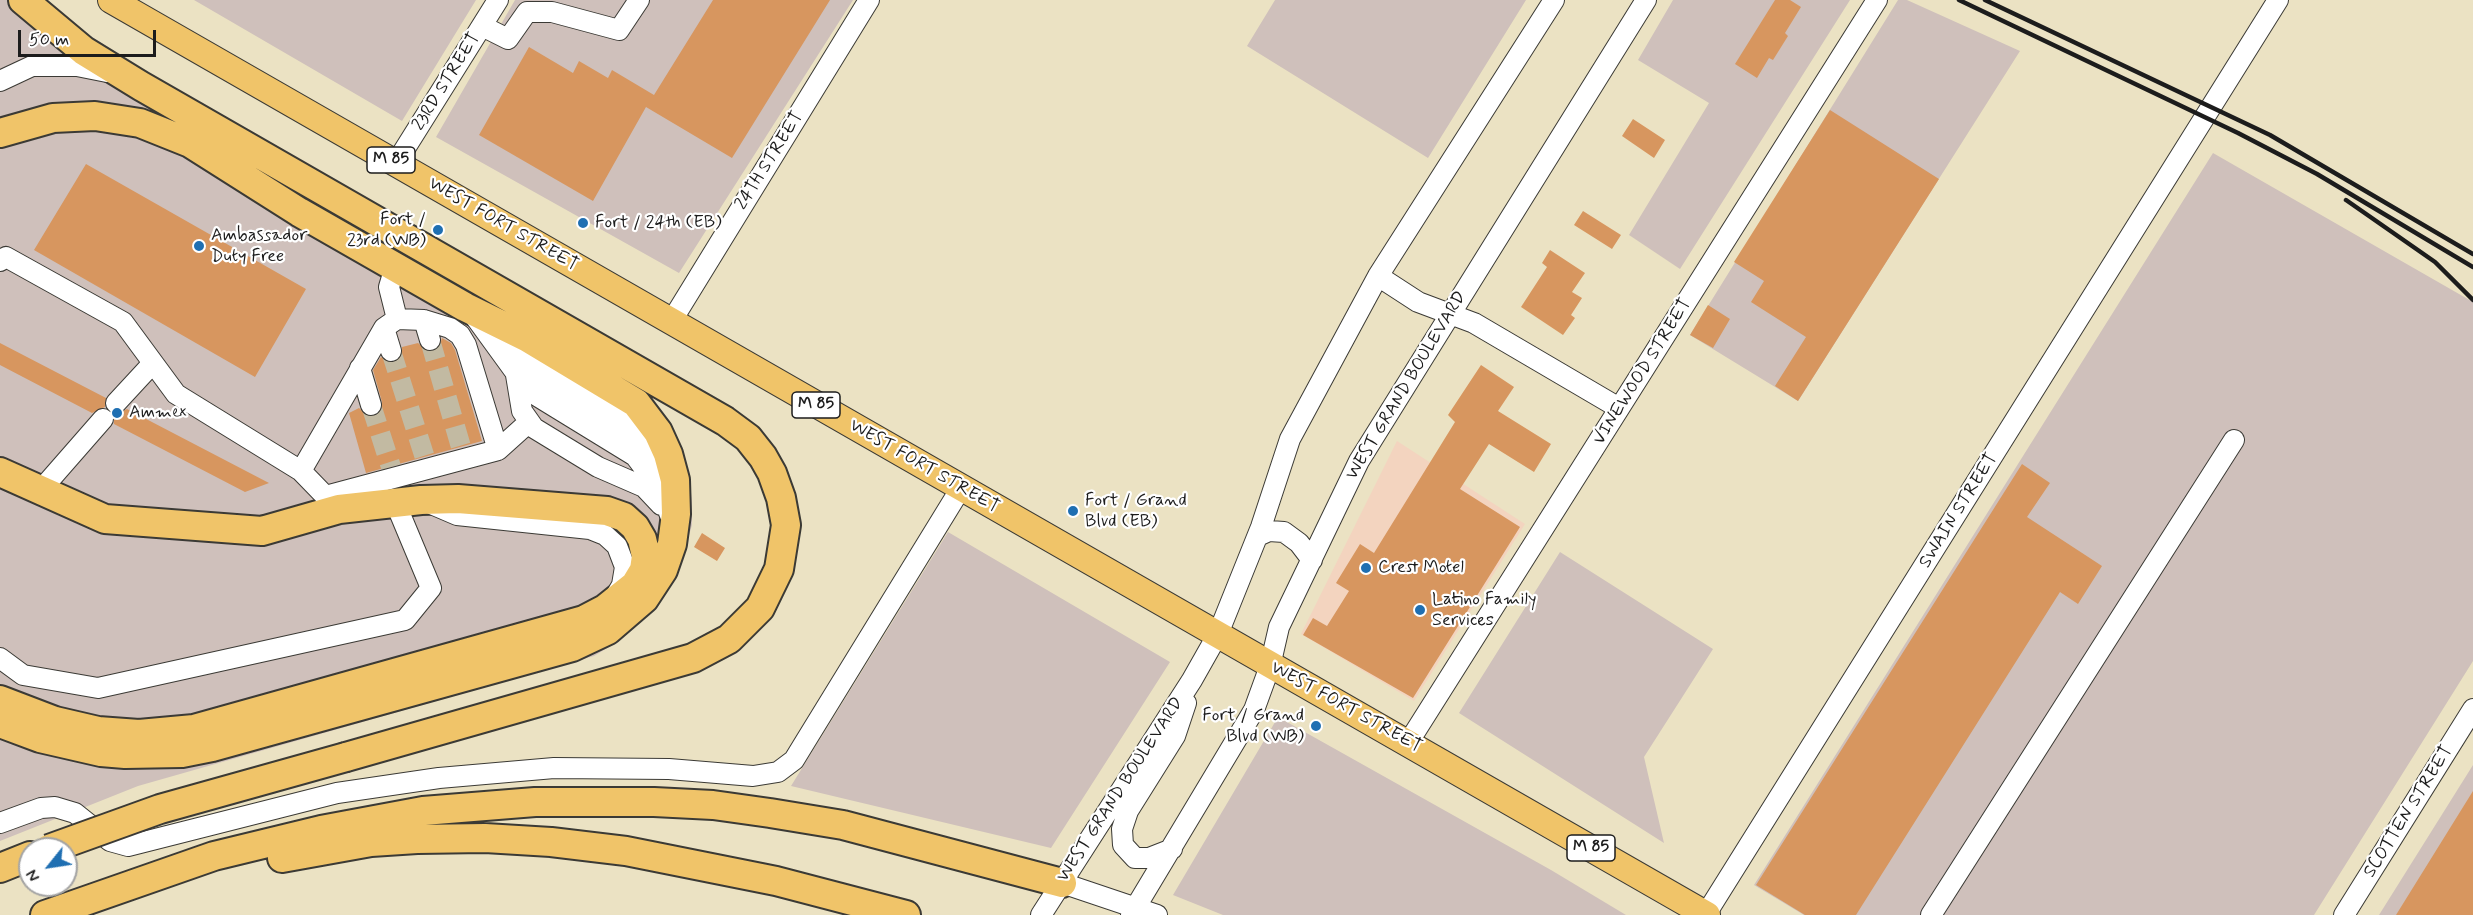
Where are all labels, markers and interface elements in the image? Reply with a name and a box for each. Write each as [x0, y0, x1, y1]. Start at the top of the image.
scale bar [21, 18, 159, 56]
text: 50 m [29, 28, 69, 52]
street label: 23RD STREET [408, 29, 486, 135]
street label: 24TH STREET [731, 108, 809, 214]
road number: M 85 [367, 147, 415, 173]
street label: WEST FORT STREET [424, 173, 582, 277]
place label: Fort / 23rd (WB) [347, 209, 426, 252]
place label: Fort / 24th (EB) [595, 212, 722, 234]
marker: Fort / 24th (EB) [576, 216, 590, 230]
marker: Fort / 23rd (WB) [431, 223, 445, 237]
place label: Ambassador Duty Free [211, 225, 307, 268]
marker: Ambassador Duty Free [192, 239, 206, 253]
street label: WEST GRAND BOULEVARD [1342, 288, 1472, 484]
street label: VINEWOOD STREET [1589, 295, 1697, 449]
road number: M 85 [792, 392, 840, 418]
place label: Ammex [129, 402, 186, 424]
marker: Ammex [110, 406, 124, 420]
street label: WEST FORT STREET [845, 415, 1003, 519]
street label: SWAIN STREET [1915, 450, 2003, 572]
place label: Fort / Grand Blvd (EB) [1085, 490, 1187, 532]
marker: Fort / Grand Blvd (EB) [1066, 504, 1080, 518]
place label: Crest Motel [1378, 557, 1464, 579]
marker: Crest Motel [1359, 561, 1373, 575]
place label: Latino Family Services [1432, 589, 1536, 632]
marker: Latino Family Services [1413, 603, 1427, 617]
street label: WEST FORT STREET [1267, 657, 1425, 759]
street label: WEST GRAND BOULEVARD [1053, 693, 1189, 887]
place label: Fort / Grand Blvd (WB) [1202, 705, 1304, 748]
marker: Fort / Grand Blvd (WB) [1309, 719, 1323, 733]
street label: SCOTTEN STREET [2360, 742, 2458, 882]
road number: M 85 [1567, 835, 1615, 861]
north arrow [18, 837, 78, 897]
text: N [22, 865, 45, 885]

